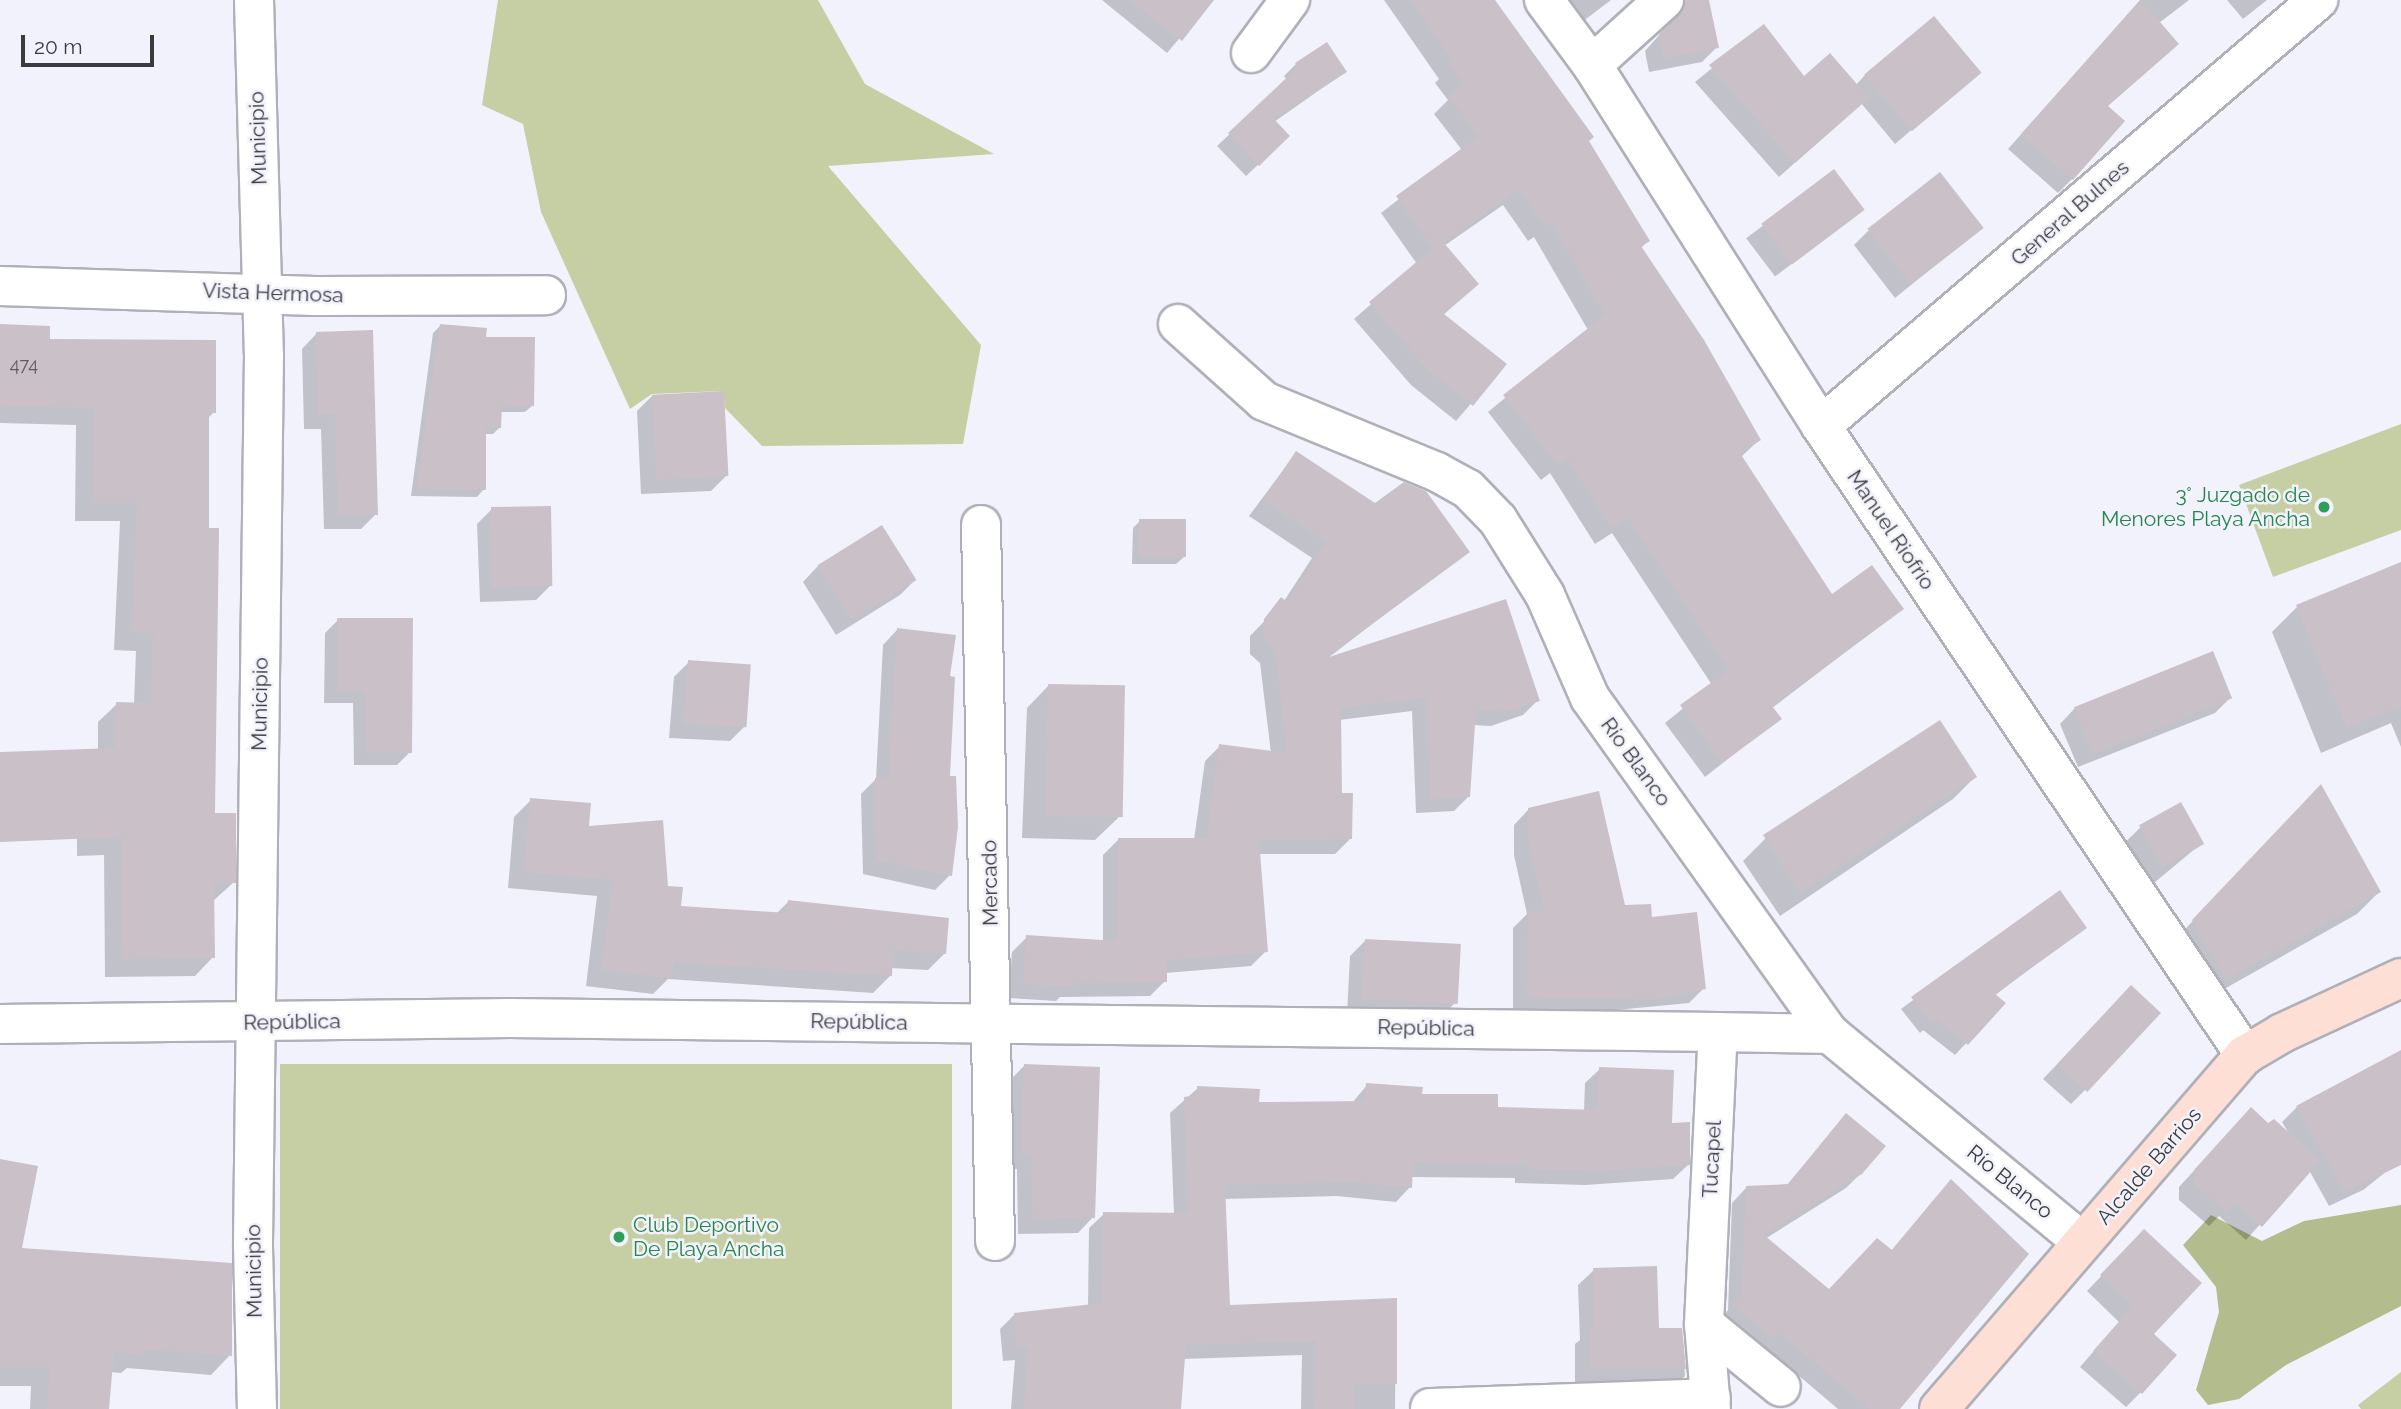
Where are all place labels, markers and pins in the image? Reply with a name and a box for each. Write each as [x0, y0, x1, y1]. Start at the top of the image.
place label: 3° Juzgado de Menores Playa Ancha [2100, 482, 2310, 532]
marker: 3° Juzgado de Menores Playa Ancha [2316, 499, 2332, 515]
place label: Club Deportivo De Playa Ancha [633, 1212, 785, 1262]
marker: Club Deportivo De Playa Ancha [611, 1229, 627, 1245]

